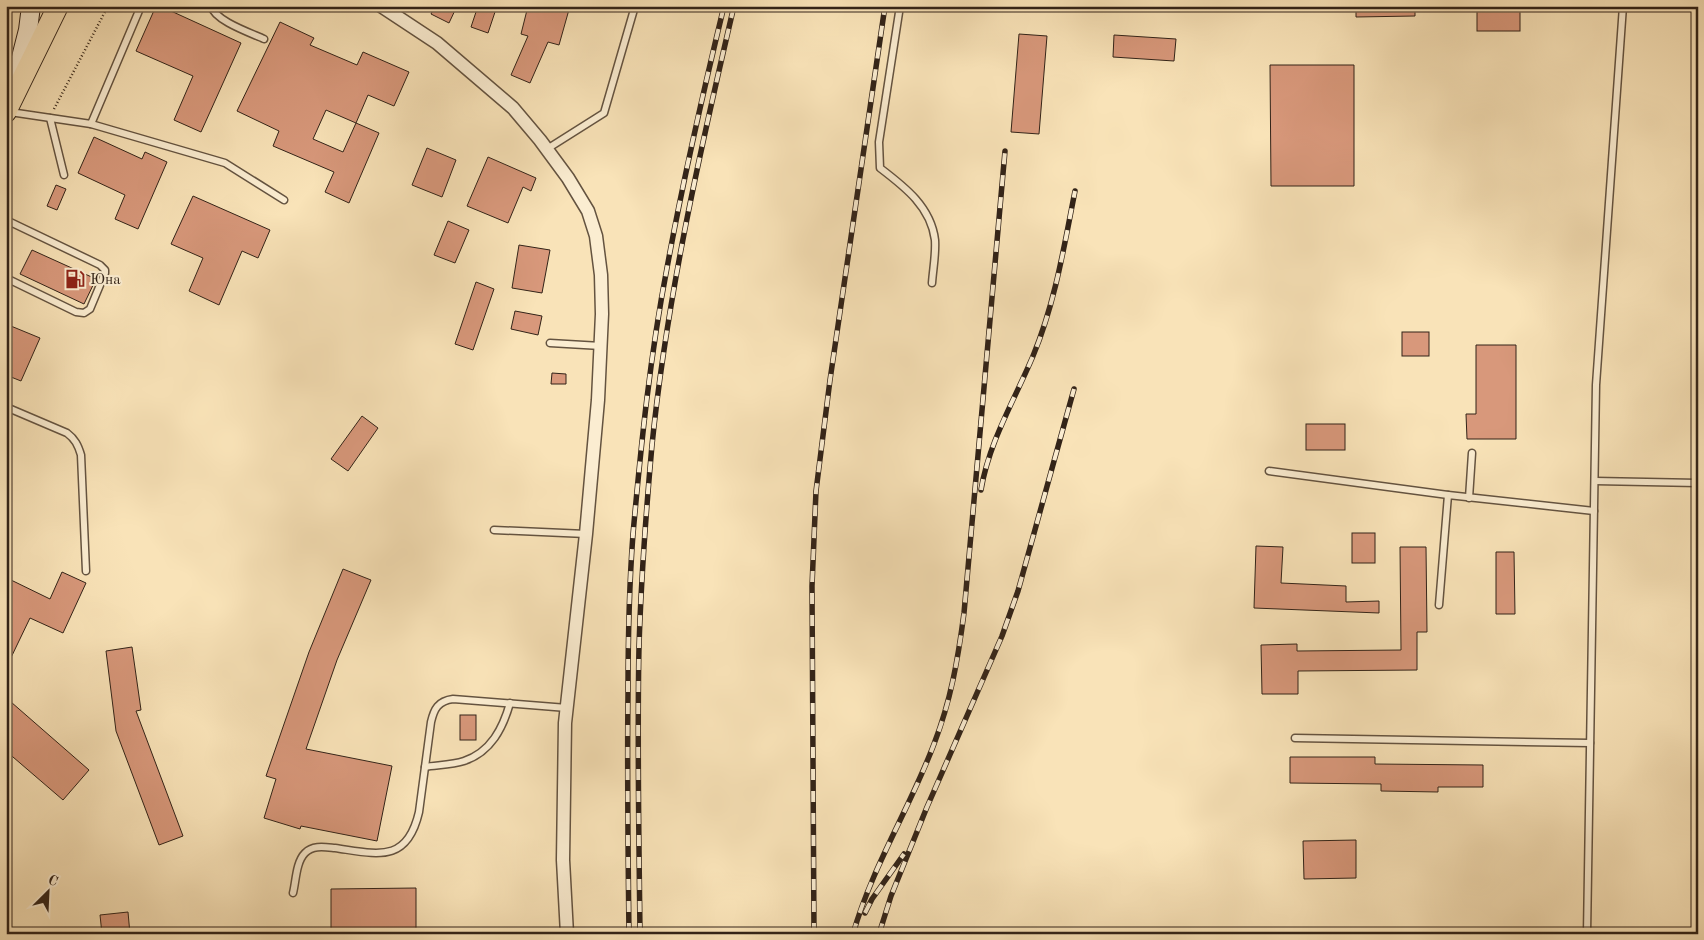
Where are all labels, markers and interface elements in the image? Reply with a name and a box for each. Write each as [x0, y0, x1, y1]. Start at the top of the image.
fuel station icon: Юна [64, 268, 86, 290]
place label: Юна [90, 273, 121, 288]
north arrow [22, 868, 72, 918]
text: С [46, 873, 60, 889]

